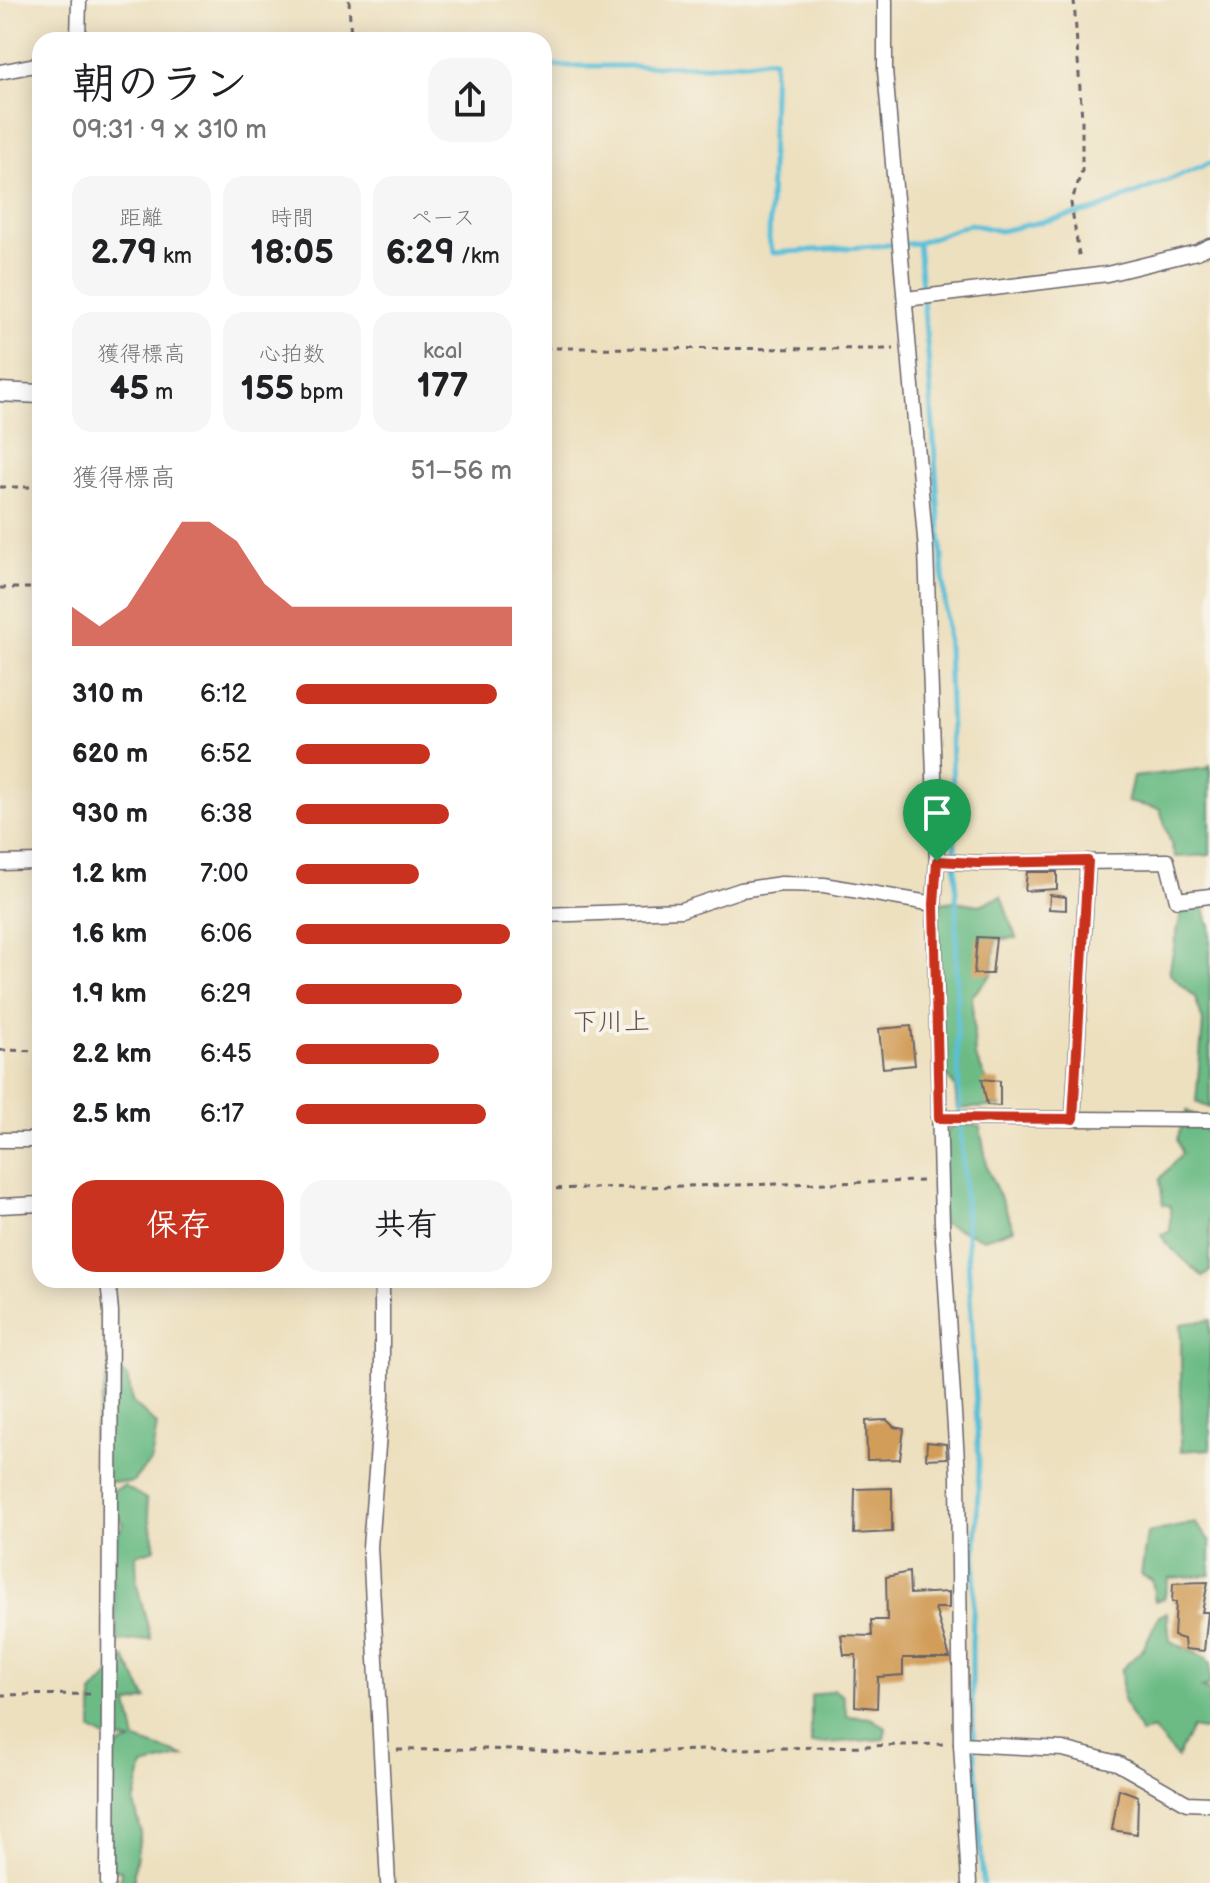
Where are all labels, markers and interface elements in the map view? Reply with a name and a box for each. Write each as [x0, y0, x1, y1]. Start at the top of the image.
text: 朝のラン [72, 58, 248, 111]
button: share [428, 58, 512, 142]
text: 09:31 · 9 × 310 m [72, 115, 267, 146]
text: 距離 [119, 205, 163, 232]
text: 時間 [270, 205, 314, 232]
text: ペース [410, 205, 475, 232]
text: 2.79 [91, 232, 157, 273]
text: 18:05 [250, 232, 334, 273]
text: 6:29 [386, 232, 455, 273]
text: km [157, 243, 192, 270]
text: /km [455, 243, 500, 270]
text: kcal [423, 338, 462, 365]
text: 獲得標高 [97, 341, 185, 368]
text: 心拍数 [259, 341, 325, 368]
text: 177 [417, 365, 469, 406]
text: 45 [109, 368, 149, 409]
text: 155 [241, 368, 294, 409]
text: m [149, 379, 173, 406]
text: bpm [294, 379, 343, 406]
text: 51–56 m [411, 456, 512, 487]
text: 獲得標高 [72, 463, 176, 494]
text: 310 m [72, 679, 144, 710]
text: 6:12 [200, 679, 247, 710]
text: 620 m [72, 739, 148, 770]
text: 6:52 [200, 739, 251, 770]
pin [903, 779, 971, 861]
icon: arrive [915, 791, 959, 835]
text: 930 m [72, 799, 148, 830]
text: 6:38 [200, 799, 252, 830]
text: 1.2 km [72, 859, 147, 890]
text: 7:00 [200, 859, 249, 890]
text: 1.6 km [72, 919, 147, 950]
text: 6:06 [200, 919, 252, 950]
text: 1.9 km [72, 979, 147, 1010]
text: 6:29 [200, 979, 252, 1010]
district label: 下川上 [572, 1007, 650, 1038]
text: 2.2 km [72, 1039, 152, 1070]
text: 6:45 [200, 1039, 252, 1070]
text: 2.5 km [72, 1099, 151, 1130]
text: 6:17 [200, 1099, 244, 1130]
button: 保存 [72, 1180, 284, 1272]
button: 共有 [300, 1180, 512, 1272]

